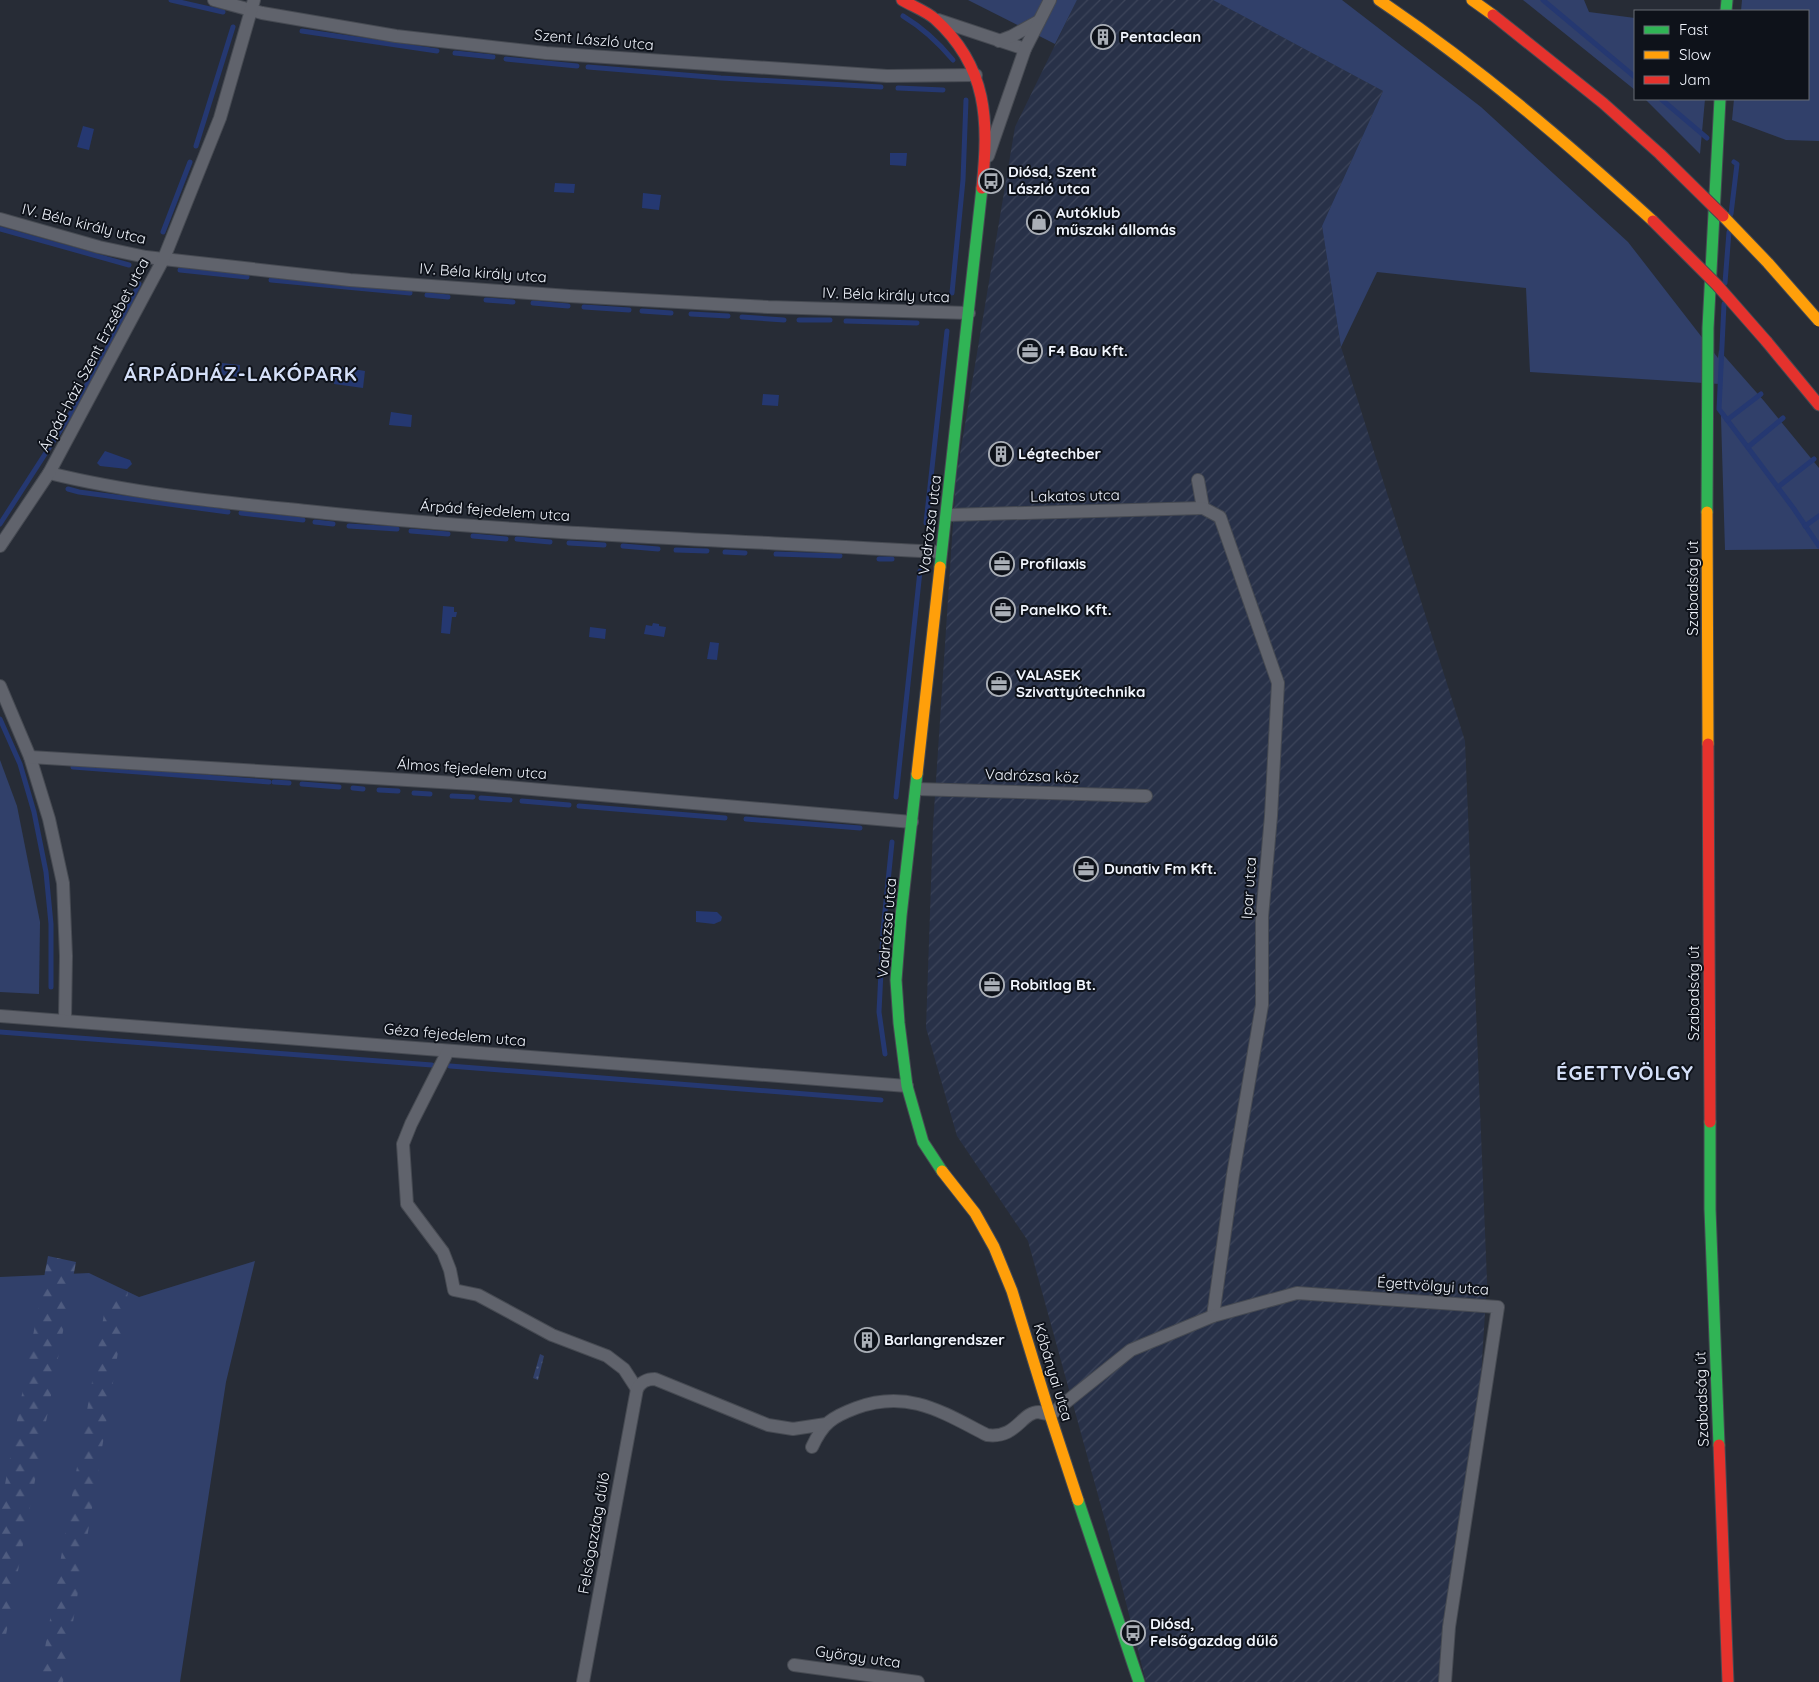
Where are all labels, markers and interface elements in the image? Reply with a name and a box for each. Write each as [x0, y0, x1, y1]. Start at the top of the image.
legend [1634, 10, 1809, 100]
text: Fast [1679, 20, 1708, 39]
building icon: Pentaclean [1090, 24, 1116, 50]
street label: Szent László utca [533, 25, 655, 54]
place label: Pentaclean [1120, 27, 1201, 46]
text: Slow [1679, 45, 1711, 64]
text: Jam [1679, 70, 1710, 89]
place label: Diósd, Szent László utca [1008, 162, 1097, 198]
bus stop icon: Diósd, Szent László utca [978, 168, 1004, 194]
street label: IV. Béla király utca [20, 199, 148, 248]
place label: Autóklub műszaki állomás [1056, 203, 1176, 239]
shop icon: Autóklub műszaki állomás [1026, 209, 1052, 235]
street label: Árpád-házi Szent Erzsébet utca [34, 255, 153, 455]
street label: IV. Béla király utca [419, 259, 547, 286]
street label: IV. Béla király utca [822, 283, 950, 306]
office icon: F4 Bau Kft. [1017, 338, 1043, 364]
place label: F4 Bau Kft. [1048, 341, 1128, 360]
district label: ÁRPÁDHÁZ-LAKÓPARK [124, 361, 358, 386]
building icon: Légtechber [988, 441, 1014, 467]
place label: Légtechber [1018, 444, 1102, 463]
street label: Vadrózsa utca [914, 474, 945, 576]
street label: Lakatos utca [1030, 485, 1120, 506]
street label: Árpád fejedelem utca [419, 496, 571, 525]
street label: Szabadság út [1683, 540, 1702, 636]
office icon: Profilaxis [989, 551, 1015, 577]
place label: Profilaxis [1020, 554, 1086, 573]
office icon: PanelKO Kft. [990, 597, 1016, 623]
place label: PanelKO Kft. [1020, 600, 1112, 619]
place label: VALASEK Szivattyútechnika [1016, 665, 1145, 701]
office icon: VALASEK Szivattyútechnika [986, 671, 1012, 697]
street label: Álmos fejedelem utca [396, 754, 548, 783]
street label: Vadrózsa köz [985, 764, 1079, 787]
office icon: Dunativ Fm Kft. [1073, 856, 1099, 882]
street label: Ipar utca [1237, 856, 1260, 920]
place label: Dunativ Fm Kft. [1104, 859, 1217, 878]
street label: Vadrózsa utca [873, 877, 900, 979]
street label: Szabadság út [1684, 945, 1703, 1041]
office icon: Robitlag Bt. [979, 972, 1005, 998]
place label: Robitlag Bt. [1010, 975, 1096, 994]
street label: Géza fejedelem utca [383, 1019, 527, 1050]
district label: ÉGETTVÖLGY [1556, 1060, 1694, 1085]
street label: Égettvölgyi utca [1376, 1272, 1490, 1299]
street label: Kőbányai utca [1030, 1321, 1077, 1423]
building icon: Barlangrendszer [854, 1327, 880, 1353]
place label: Barlangrendszer [884, 1330, 1005, 1349]
street label: Szabadság út [1690, 1351, 1713, 1447]
street label: Felsőgazdag dűlő [573, 1470, 614, 1595]
place label: Diósd, Felsőgazdag dűlő [1150, 1614, 1278, 1650]
bus stop icon: Diósd, Felsőgazdag dűlő [1120, 1620, 1146, 1646]
street label: György utca [814, 1641, 902, 1672]

